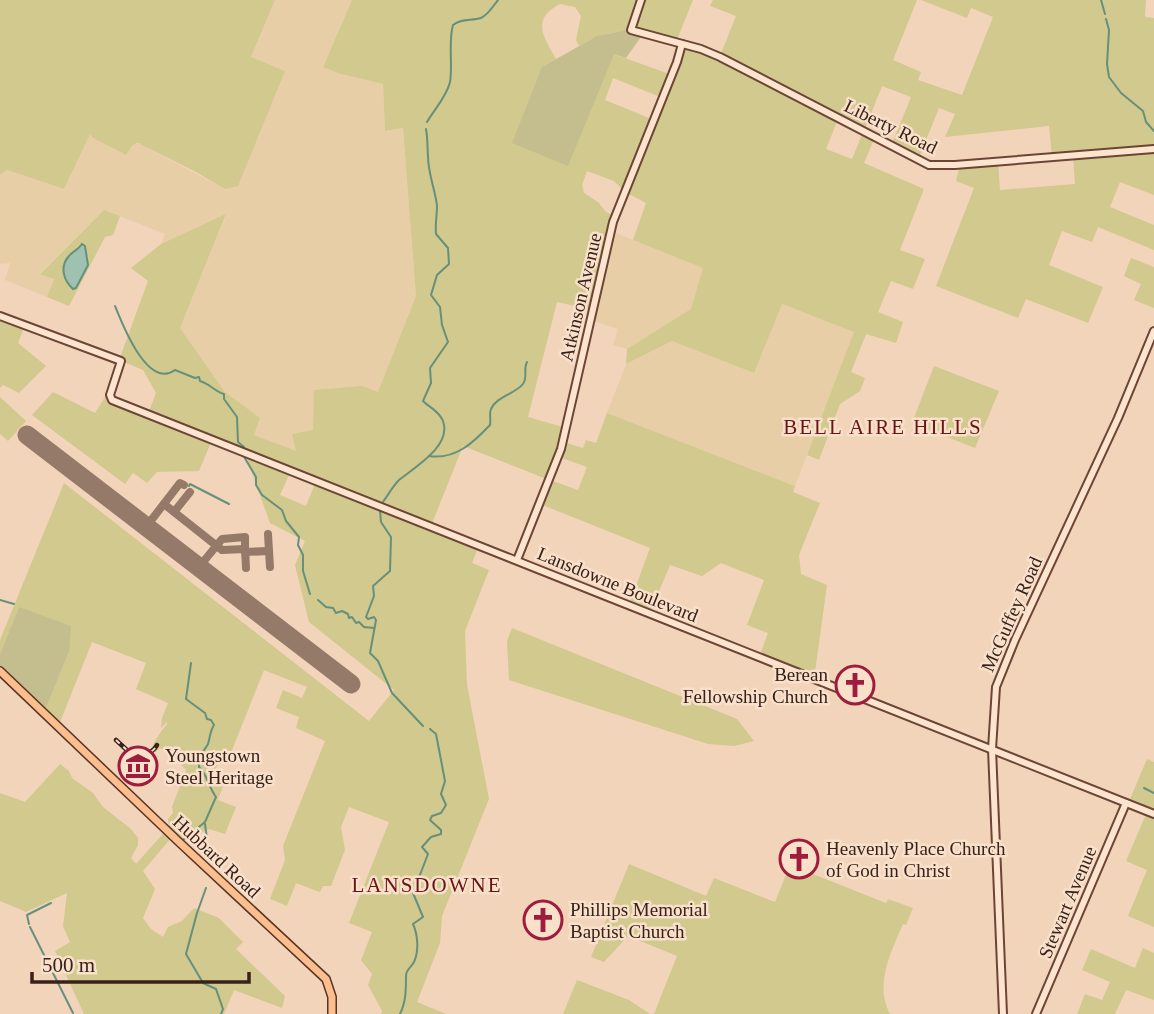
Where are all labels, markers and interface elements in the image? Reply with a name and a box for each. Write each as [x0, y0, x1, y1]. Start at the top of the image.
street label: Liberty Road [841, 95, 941, 158]
street label: Atkinson Avenue [556, 231, 605, 363]
district label: BELL AIRE HILLS [783, 415, 983, 439]
street label: Lansdowne Boulevard [534, 543, 702, 627]
street label: McGuffey Road [977, 553, 1046, 675]
place label: Berean Fellowship Church [683, 664, 828, 707]
church icon: Berean Fellowship Church [834, 664, 876, 706]
museum icon: Youngstown Steel Heritage [117, 745, 159, 787]
place label: Youngstown Steel Heritage [165, 745, 273, 788]
street label: Hubbard Road [169, 811, 265, 902]
church icon: Heavenly Place Church of God in Christ [778, 838, 820, 880]
place label: Heavenly Place Church of God in Christ [826, 838, 1006, 881]
street label: Stewart Avenue [1034, 843, 1100, 961]
district label: LANSDOWNE [352, 873, 502, 897]
church icon: Phillips Memorial Baptist Church [522, 899, 564, 941]
place label: Phillips Memorial Baptist Church [570, 899, 708, 942]
scale bar [32, 940, 248, 984]
text: 500 m [42, 953, 95, 977]

